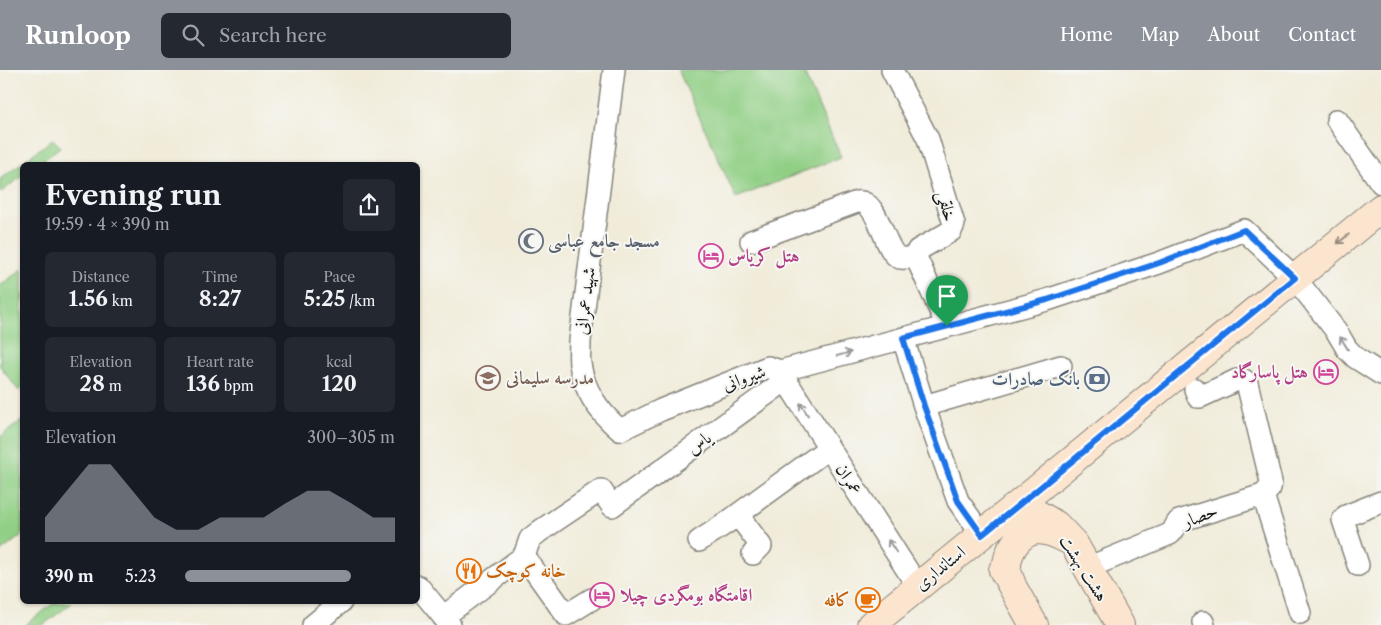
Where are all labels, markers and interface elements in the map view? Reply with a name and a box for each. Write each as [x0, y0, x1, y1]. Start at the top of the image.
search box [161, 13, 511, 58]
text: Runloop [25, 21, 131, 50]
icon: search [179, 21, 207, 49]
text: Search here [219, 24, 327, 47]
text: Home [1060, 24, 1113, 46]
text: Map [1141, 24, 1179, 46]
text: About [1207, 24, 1260, 46]
text: Contact [1288, 24, 1356, 46]
text: Evening run [45, 178, 221, 212]
button: share [343, 179, 395, 231]
street label: خلقی [931, 189, 961, 224]
text: 19:59 · 4 × 390 m [45, 214, 170, 234]
mosque icon: مسجد جامع عباسی [518, 228, 544, 254]
place label: مسجد جامع عباسی [548, 230, 660, 258]
one-way arrow [1337, 233, 1350, 244]
hotel icon: هتل کریاس [698, 243, 724, 269]
place label: هتل کریاس [728, 245, 799, 269]
street label: شهید عمرانی [570, 266, 601, 336]
text: Distance [72, 268, 130, 286]
text: Time [202, 268, 238, 286]
text: Pace [324, 268, 355, 286]
pin [926, 275, 968, 326]
icon: arrive [933, 282, 961, 310]
text: 1.56 [69, 286, 108, 311]
text: 8:27 [199, 286, 241, 311]
text: 5:25 [303, 286, 345, 311]
text: km [108, 292, 133, 310]
text: /km [345, 292, 375, 310]
one-way arrow [1339, 337, 1349, 351]
one-way arrow [836, 348, 852, 358]
text: Elevation [69, 353, 132, 371]
text: Heart rate [186, 353, 254, 371]
text: kcal [326, 353, 353, 371]
hotel icon: هتل پاسارگاد [1313, 359, 1339, 385]
street label: شیروانی [719, 360, 769, 396]
place label: هتل پاسارگاد [1231, 361, 1308, 385]
school or university icon: مدرسه سلیمانی [475, 365, 501, 391]
bank icon: بانک صادرات [1084, 366, 1110, 392]
place label: مدرسه سلیمانی [505, 367, 594, 389]
place label: بانک صادرات [992, 368, 1080, 390]
text: 28 [80, 371, 105, 396]
text: 136 [186, 371, 220, 396]
text: 120 [322, 371, 357, 396]
text: m [105, 377, 122, 395]
text: bpm [220, 377, 254, 395]
one-way arrow [799, 402, 809, 416]
street label: یاس [682, 426, 717, 459]
text: Elevation [45, 427, 116, 447]
text: 300–305 m [307, 427, 395, 447]
street label: عمران [830, 459, 867, 499]
street label: حصار [1177, 499, 1221, 533]
street label: هشت بهشت [1054, 530, 1113, 606]
one-way arrow [886, 539, 896, 553]
street label: استانداری [910, 541, 970, 595]
restaurant icon: خانه کوچک [456, 558, 482, 584]
place label: خانه کوچک [486, 560, 566, 583]
text: 390 m [45, 566, 94, 586]
text: 5:23 [125, 566, 156, 586]
hotel icon: اقامتگاه بومگردی چیلا [589, 582, 615, 608]
place label: اقامتگاه بومگردی چیلا [620, 583, 752, 607]
cafe icon: کافه [855, 587, 881, 613]
place label: کافه [824, 589, 850, 611]

